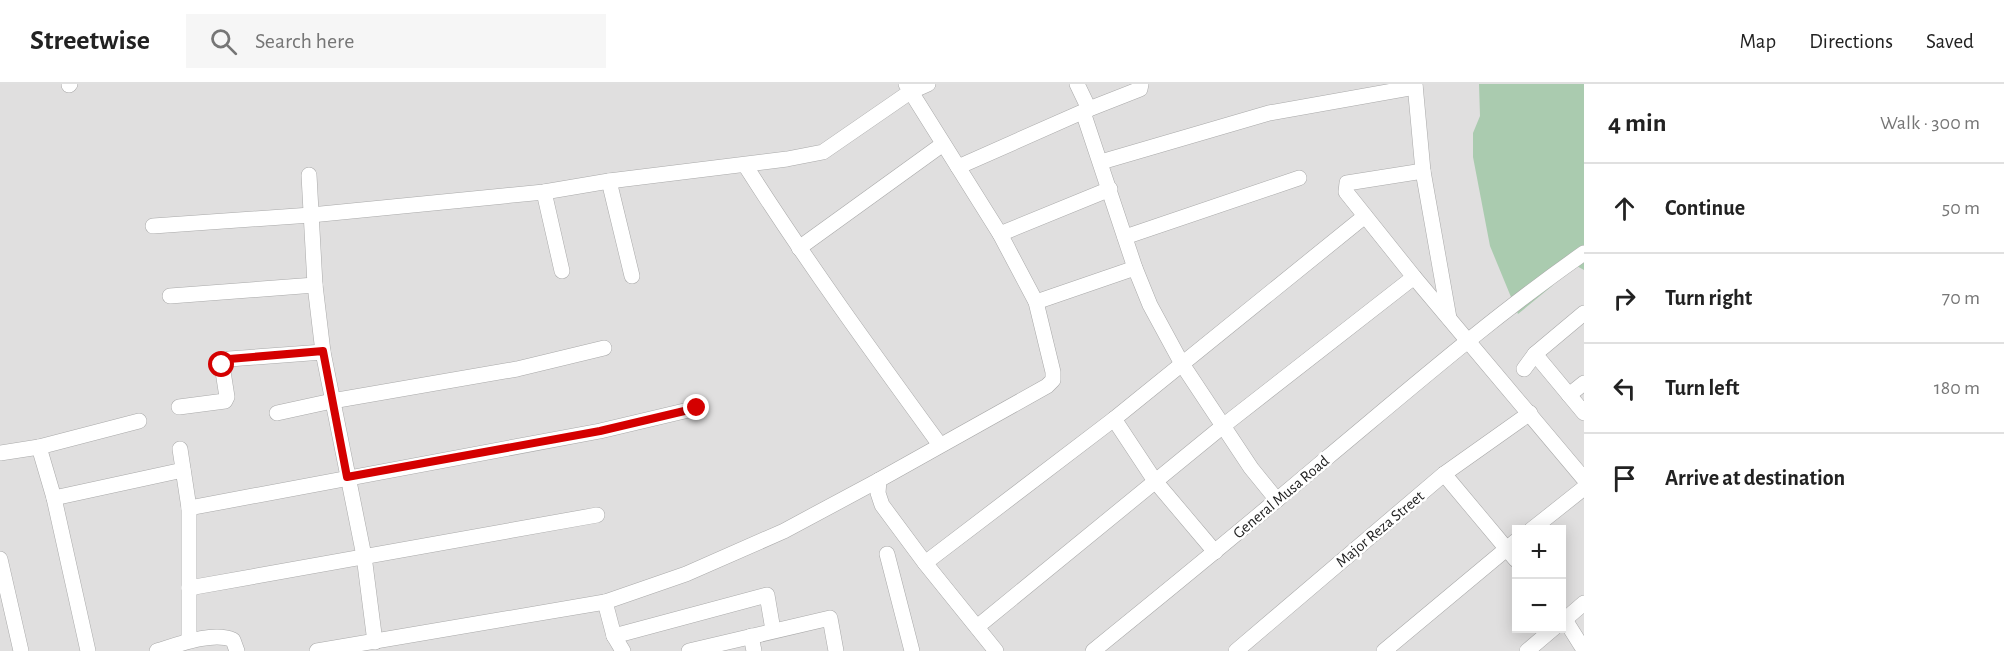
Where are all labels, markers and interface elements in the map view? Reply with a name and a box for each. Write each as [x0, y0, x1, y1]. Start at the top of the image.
search box [186, 14, 606, 68]
icon: search [207, 25, 240, 58]
text: Streetwise [30, 27, 150, 55]
text: Search here [255, 30, 354, 52]
text: Map [1740, 31, 1776, 52]
text: Directions [1809, 31, 1893, 52]
text: Saved [1926, 31, 1974, 52]
text: 4 min [1608, 110, 1667, 136]
text: Walk · 300 m [1880, 113, 1980, 133]
icon: ahead [1608, 192, 1641, 225]
text: Continue [1665, 197, 1745, 219]
text: 50 m [1942, 198, 1980, 218]
icon: right [1608, 282, 1641, 315]
text: Turn right [1665, 287, 1752, 309]
text: 70 m [1942, 288, 1980, 308]
route start [208, 351, 234, 377]
icon: left [1608, 372, 1641, 405]
text: Turn left [1665, 377, 1739, 399]
text: 180 m [1934, 378, 1980, 398]
route end [683, 394, 709, 420]
street label: General Musa Road [1230, 452, 1332, 542]
icon: arrive [1608, 462, 1641, 495]
text: Arrive at destination [1665, 467, 1845, 489]
street label: Major Reza Street [1333, 488, 1428, 571]
map controls [1512, 525, 1566, 633]
button: + [1512, 525, 1566, 579]
button: − [1512, 579, 1566, 633]

